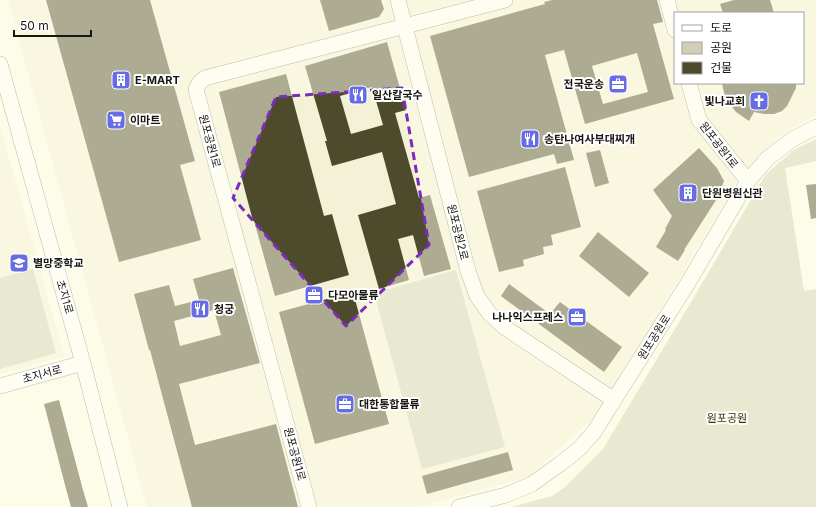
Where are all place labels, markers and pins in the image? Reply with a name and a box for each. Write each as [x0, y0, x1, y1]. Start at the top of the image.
building icon: E-MART [110, 69, 132, 91]
place label: E-MART [135, 73, 180, 87]
office icon: 전국운송 [607, 73, 629, 95]
place label: 전국운송 [564, 77, 604, 91]
restaurant icon: 일산칼국수 [347, 84, 369, 106]
place label: 일산칼국수 [372, 88, 423, 102]
church icon: 빛나교회 [748, 90, 770, 112]
place label: 빛나교회 [705, 94, 745, 108]
supermarket icon: 이마트 [105, 109, 127, 131]
place label: 이마트 [130, 113, 160, 127]
restaurant icon: 송탄나여사부대찌개 [519, 128, 541, 150]
place label: 송탄나여사부대찌개 [544, 132, 635, 146]
building icon: 단원병원신관 [677, 182, 699, 204]
place label: 단원병원신관 [702, 186, 763, 200]
school or university icon: 별망중학교 [8, 252, 30, 274]
place label: 별망중학교 [33, 256, 84, 270]
office icon: 다모아물류 [303, 284, 325, 306]
place label: 다모아물류 [328, 288, 379, 302]
restaurant icon: 청궁 [189, 298, 211, 320]
place label: 청궁 [214, 302, 234, 316]
office icon: 나나익스프레스 [566, 306, 588, 328]
place label: 나나익스프레스 [492, 310, 563, 324]
office icon: 대한통합물류 [334, 393, 356, 415]
place label: 대한통합물류 [359, 397, 420, 411]

